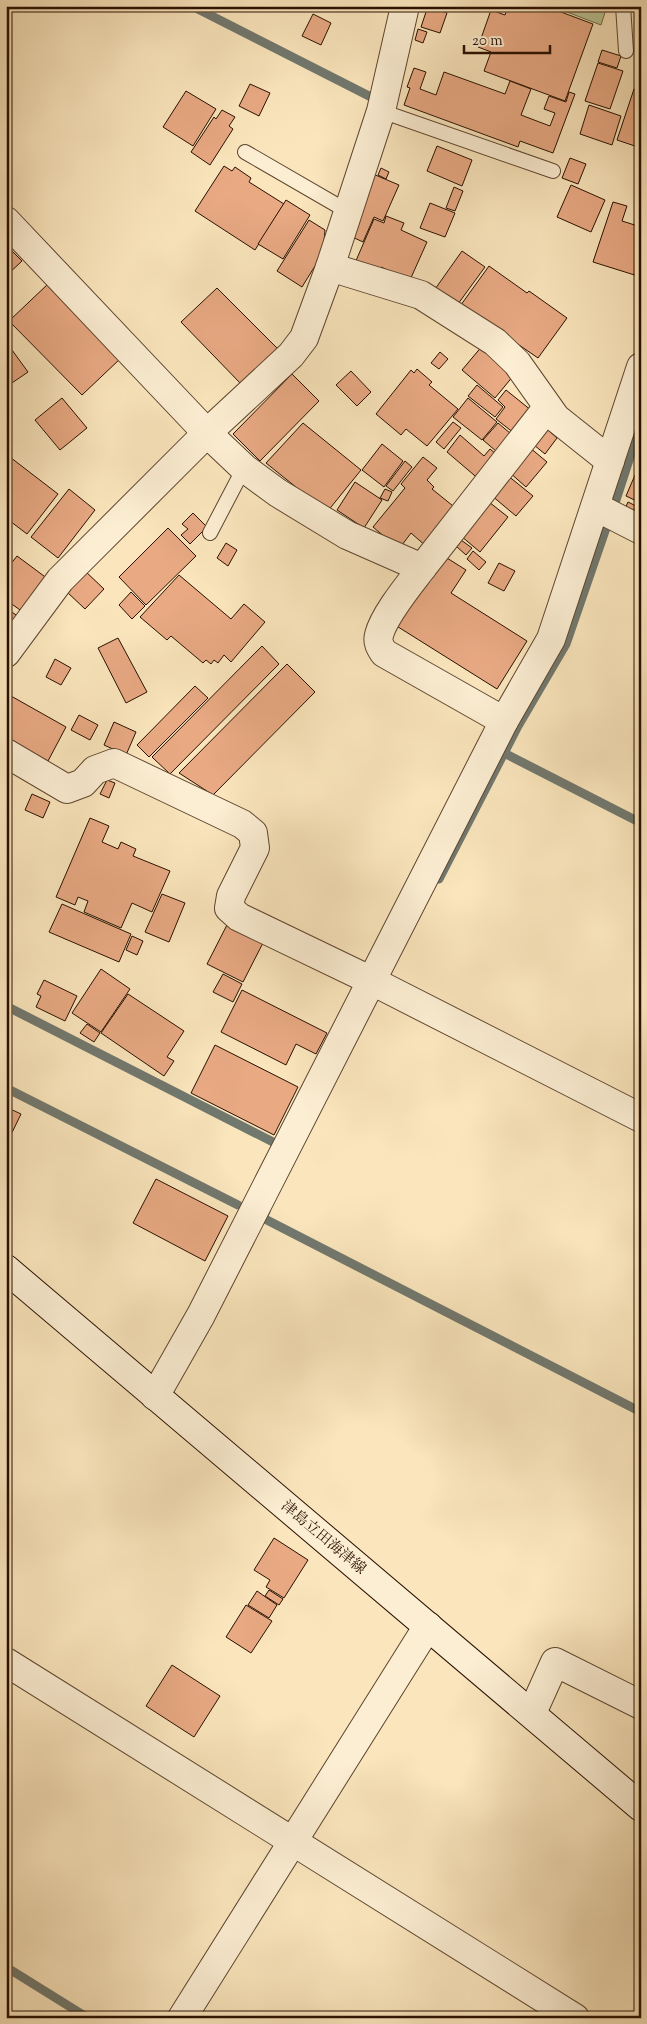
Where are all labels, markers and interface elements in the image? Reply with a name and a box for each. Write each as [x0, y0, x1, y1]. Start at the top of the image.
scale bar [464, 22, 551, 54]
text: 20 m [472, 31, 503, 52]
street label: 津島立田海津線 [276, 1496, 370, 1580]

